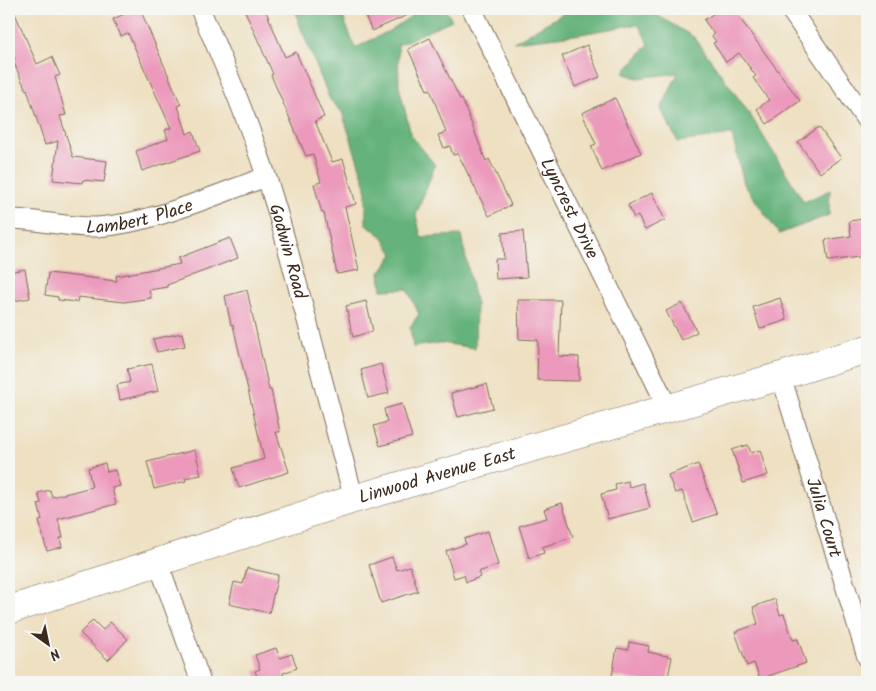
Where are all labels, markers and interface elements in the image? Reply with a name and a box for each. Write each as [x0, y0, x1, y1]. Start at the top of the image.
street label: Lyncrest Drive [531, 153, 606, 264]
street label: Lambert Place [86, 192, 197, 243]
street label: Godwin Road [260, 201, 314, 303]
street label: Linwood Avenue East [356, 440, 521, 513]
street label: Julia Court [797, 474, 849, 562]
north arrow [22, 618, 72, 668]
text: N [45, 642, 64, 666]

